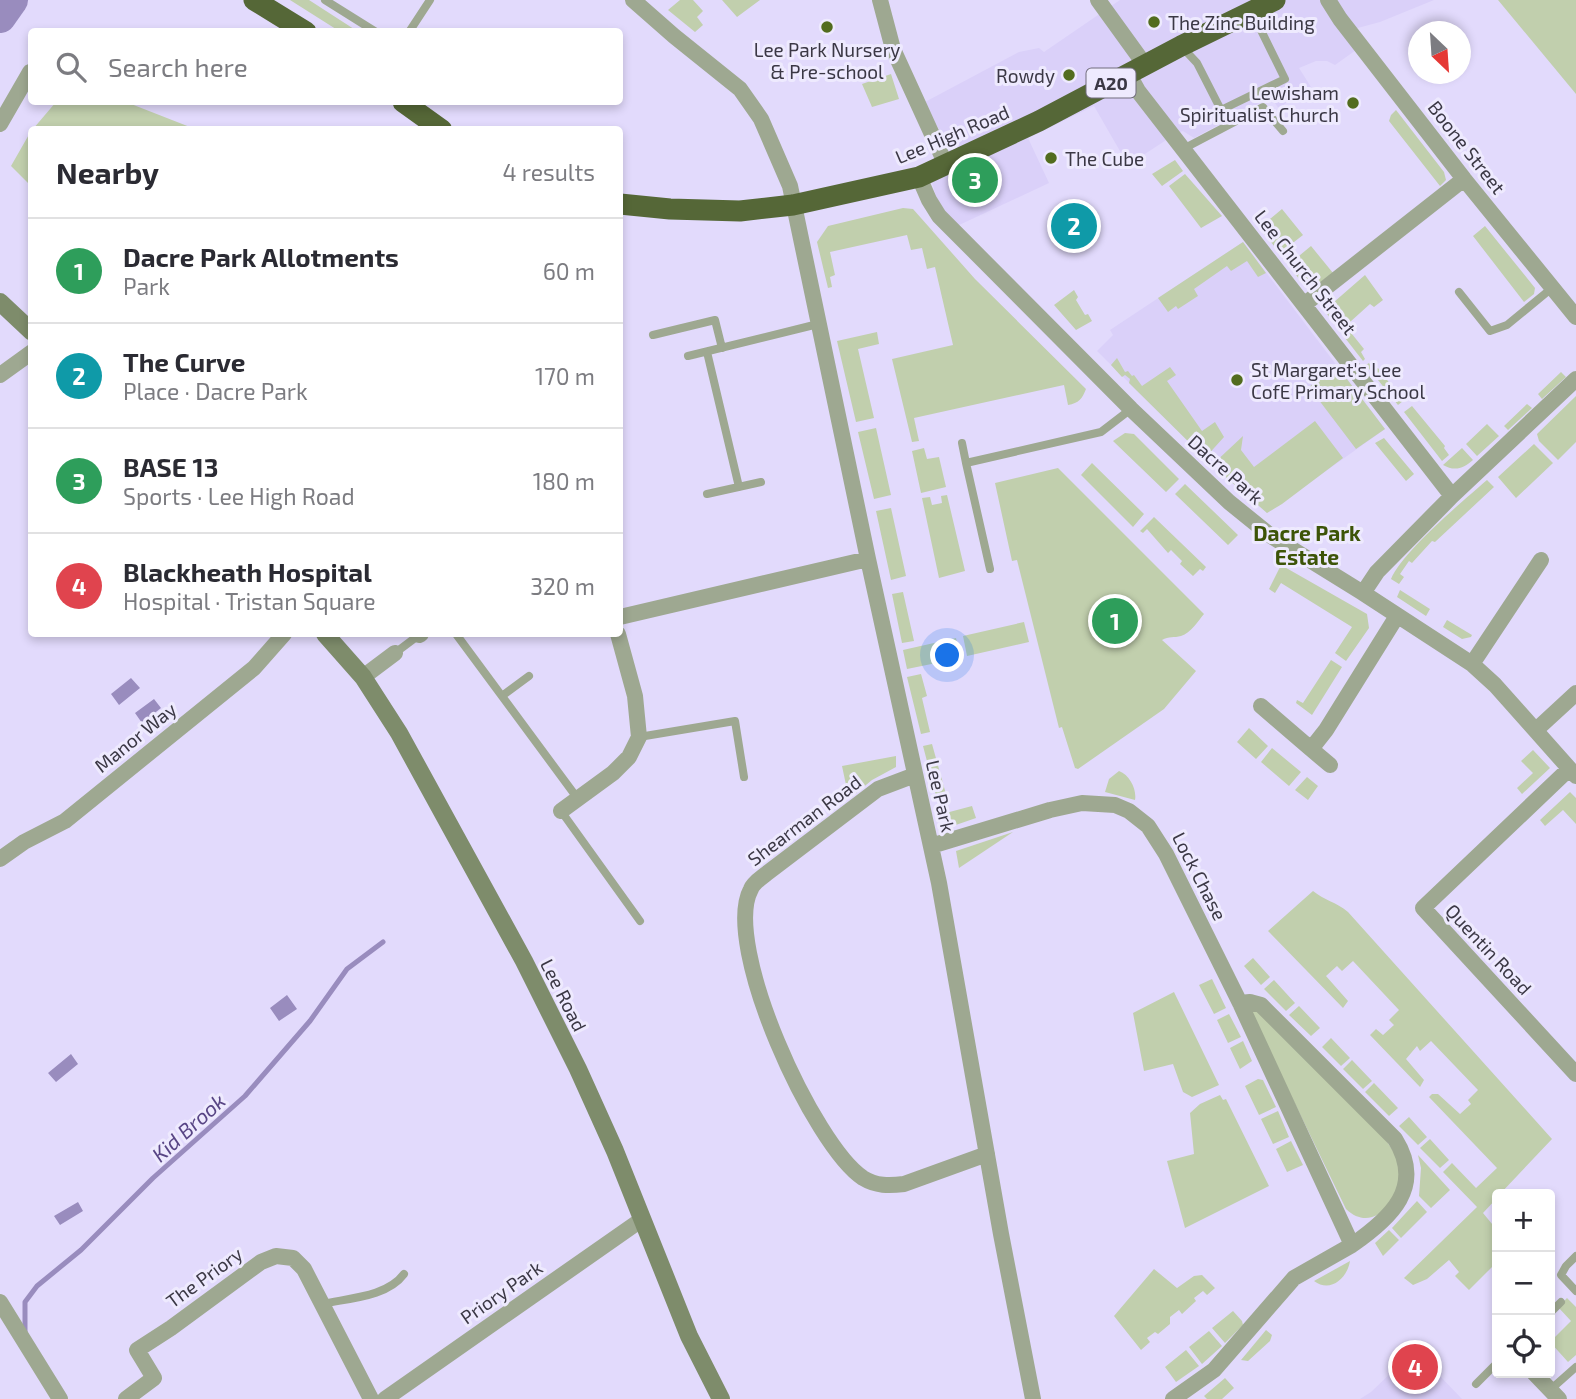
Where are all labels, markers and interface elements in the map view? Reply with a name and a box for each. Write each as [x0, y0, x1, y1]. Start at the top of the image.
place label: The Zinc Building [1168, 11, 1315, 34]
marker: The Zinc Building [1146, 14, 1162, 30]
marker: Lee Park Nursery & Pre-school [819, 19, 835, 35]
north arrow [1408, 21, 1471, 84]
search box [28, 28, 623, 105]
place label: Lee Park Nursery & Pre-school [754, 38, 900, 83]
icon: search [52, 48, 90, 86]
text: Search here [108, 51, 248, 82]
place label: Rowdy [996, 64, 1055, 87]
marker: Rowdy [1061, 67, 1077, 83]
road number: A20 [1086, 68, 1136, 98]
place label: Lewisham Spiritualist Church [1180, 81, 1339, 126]
marker: Lewisham Spiritualist Church [1345, 95, 1361, 111]
street label: Boone Street [1424, 96, 1510, 198]
street label: Lee High Road [892, 100, 1012, 168]
place label: The Cube [1065, 147, 1144, 170]
marker: The Cube [1043, 150, 1059, 166]
text: Nearby [56, 154, 159, 190]
pin: 3 [952, 154, 998, 206]
text: 4 results [503, 158, 595, 186]
pin: 2 [1051, 200, 1097, 252]
street label: Lee Church Street [1250, 205, 1362, 339]
text: Dacre Park Allotments [123, 241, 399, 272]
text: 1 [74, 257, 84, 285]
text: 60 m [543, 257, 595, 285]
text: Park [123, 272, 170, 300]
text: The Curve [123, 346, 246, 377]
place label: St Margaret's Lee CofE Primary School [1251, 358, 1425, 403]
text: 2 [72, 362, 86, 390]
text: 170 m [535, 362, 595, 390]
marker: St Margaret's Lee CofE Primary School [1229, 372, 1245, 388]
text: Place · Dacre Park [123, 377, 308, 405]
street label: Dacre Park [1184, 429, 1268, 509]
text: BASE 13 [123, 451, 218, 482]
text: 3 [72, 467, 86, 495]
text: 180 m [533, 467, 595, 495]
text: Sports · Lee High Road [123, 482, 355, 510]
district label: Dacre Park Estate [1253, 520, 1361, 569]
text: Blackheath Hospital [123, 556, 372, 587]
text: 4 [72, 572, 86, 600]
text: 320 m [530, 572, 595, 600]
text: Hospital · Tristan Square [123, 587, 376, 615]
pin: 1 [1092, 595, 1138, 647]
your location [930, 638, 964, 672]
street label: Manor Way [90, 697, 180, 777]
street label: Lee Park [922, 758, 961, 835]
street label: Shearman Road [743, 770, 865, 870]
street label: Lock Chase [1168, 828, 1232, 924]
street label: Quentin Road [1441, 899, 1537, 999]
street label: Lee Road [536, 955, 592, 1035]
water label: Kid Brook [146, 1088, 230, 1166]
map controls [1492, 1189, 1555, 1378]
button: + [1492, 1189, 1555, 1252]
street label: The Priory [161, 1242, 247, 1312]
button: − [1492, 1252, 1555, 1315]
street label: Priory Park [456, 1255, 547, 1329]
button: locate [1492, 1315, 1555, 1378]
pin: 4 [1392, 1341, 1438, 1393]

